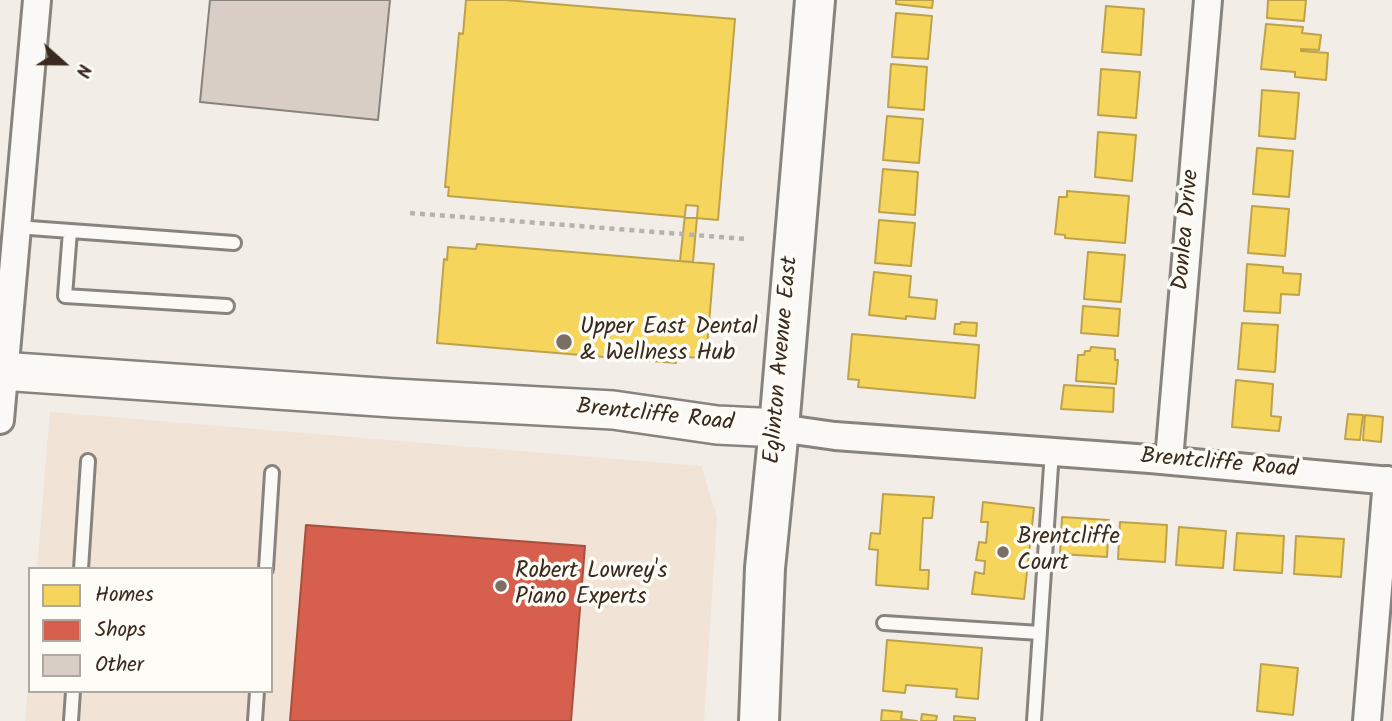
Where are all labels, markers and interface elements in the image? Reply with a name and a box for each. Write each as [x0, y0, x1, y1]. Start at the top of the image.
north arrow [28, 28, 98, 98]
text: N [66, 60, 99, 82]
street label: Donlea Drive [1169, 168, 1207, 292]
street label: Eglinton Avenue East [760, 255, 806, 465]
place label: Upper East Dental & Wellness Hub [580, 315, 758, 369]
marker: Upper East Dental & Wellness Hub [554, 332, 574, 352]
street label: Brentcliffe Road [575, 395, 735, 439]
street label: Brentcliffe Road [1139, 444, 1299, 486]
place label: Brentcliffe Court [1017, 525, 1120, 579]
marker: Brentcliffe Court [995, 544, 1011, 560]
place label: Robert Lowrey's Piano Experts [515, 559, 667, 613]
legend [28, 567, 273, 693]
marker: Robert Lowrey's Piano Experts [493, 578, 509, 594]
text: Homes [95, 579, 154, 612]
text: Shops [95, 614, 146, 647]
text: Other [95, 649, 144, 682]

